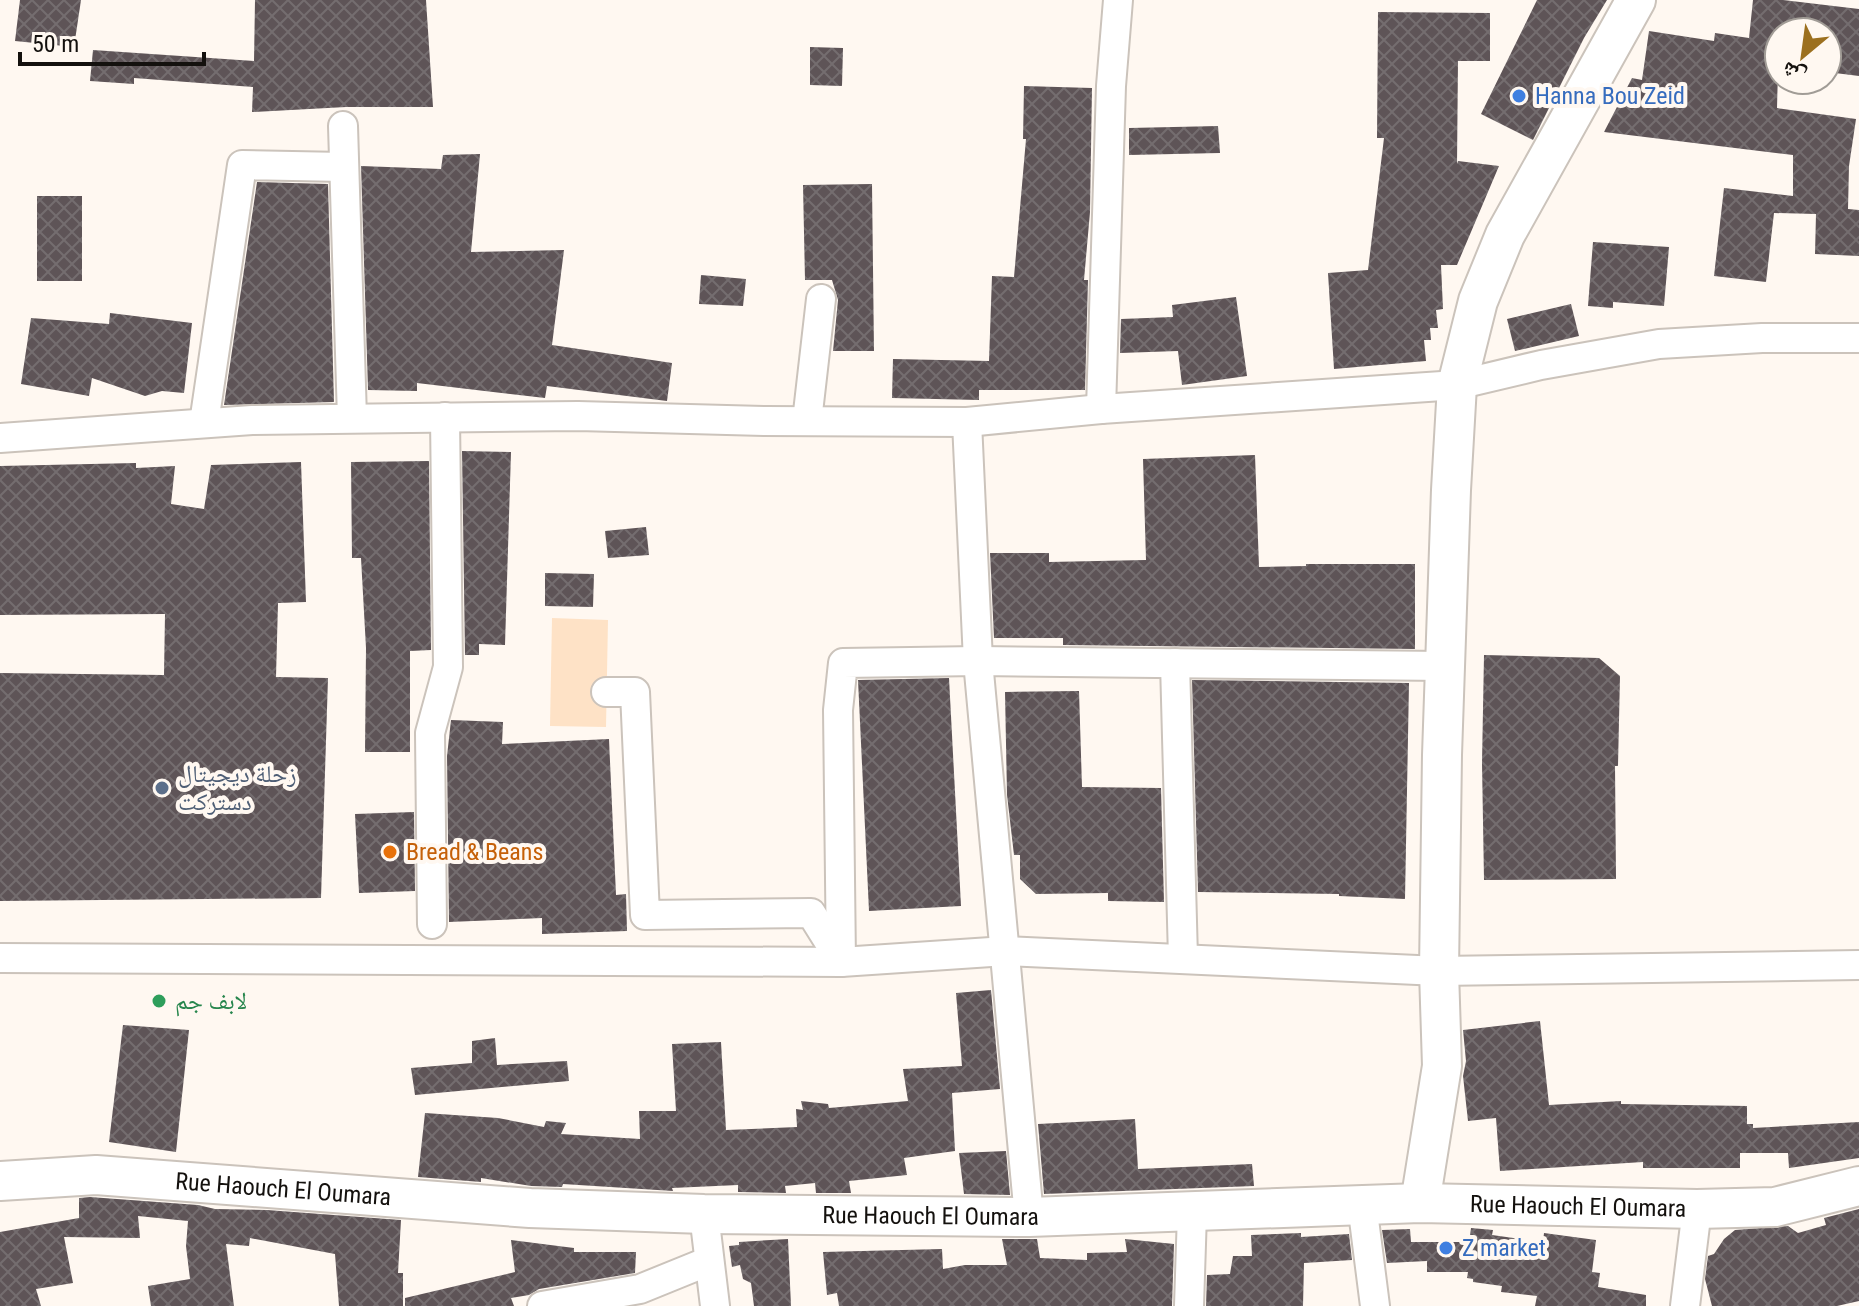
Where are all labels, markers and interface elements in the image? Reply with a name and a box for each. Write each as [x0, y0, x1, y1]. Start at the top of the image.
scale bar [20, 16, 204, 66]
north arrow [1763, 16, 1843, 96]
text: 50 m [32, 30, 79, 58]
text: ش [1777, 56, 1810, 90]
place label: Hanna Bou Zeid [1535, 82, 1685, 110]
marker: Hanna Bou Zeid [1510, 87, 1528, 105]
place label: زحلة ديجيتال دستركت [178, 760, 297, 816]
marker: زحلة ديجيتال دستركت [153, 779, 171, 797]
place label: Bread & Beans [406, 838, 543, 866]
marker: Bread & Beans [381, 843, 399, 861]
place label: لابف جم [175, 987, 247, 1017]
marker: لابف جم [150, 992, 168, 1010]
street label: Rue Haouch El Oumara [174, 1167, 392, 1211]
street label: Rue Haouch El Oumara [1470, 1190, 1687, 1223]
street label: Rue Haouch El Oumara [822, 1201, 1039, 1231]
place label: Z market [1462, 1234, 1546, 1262]
marker: Z market [1437, 1239, 1455, 1257]

